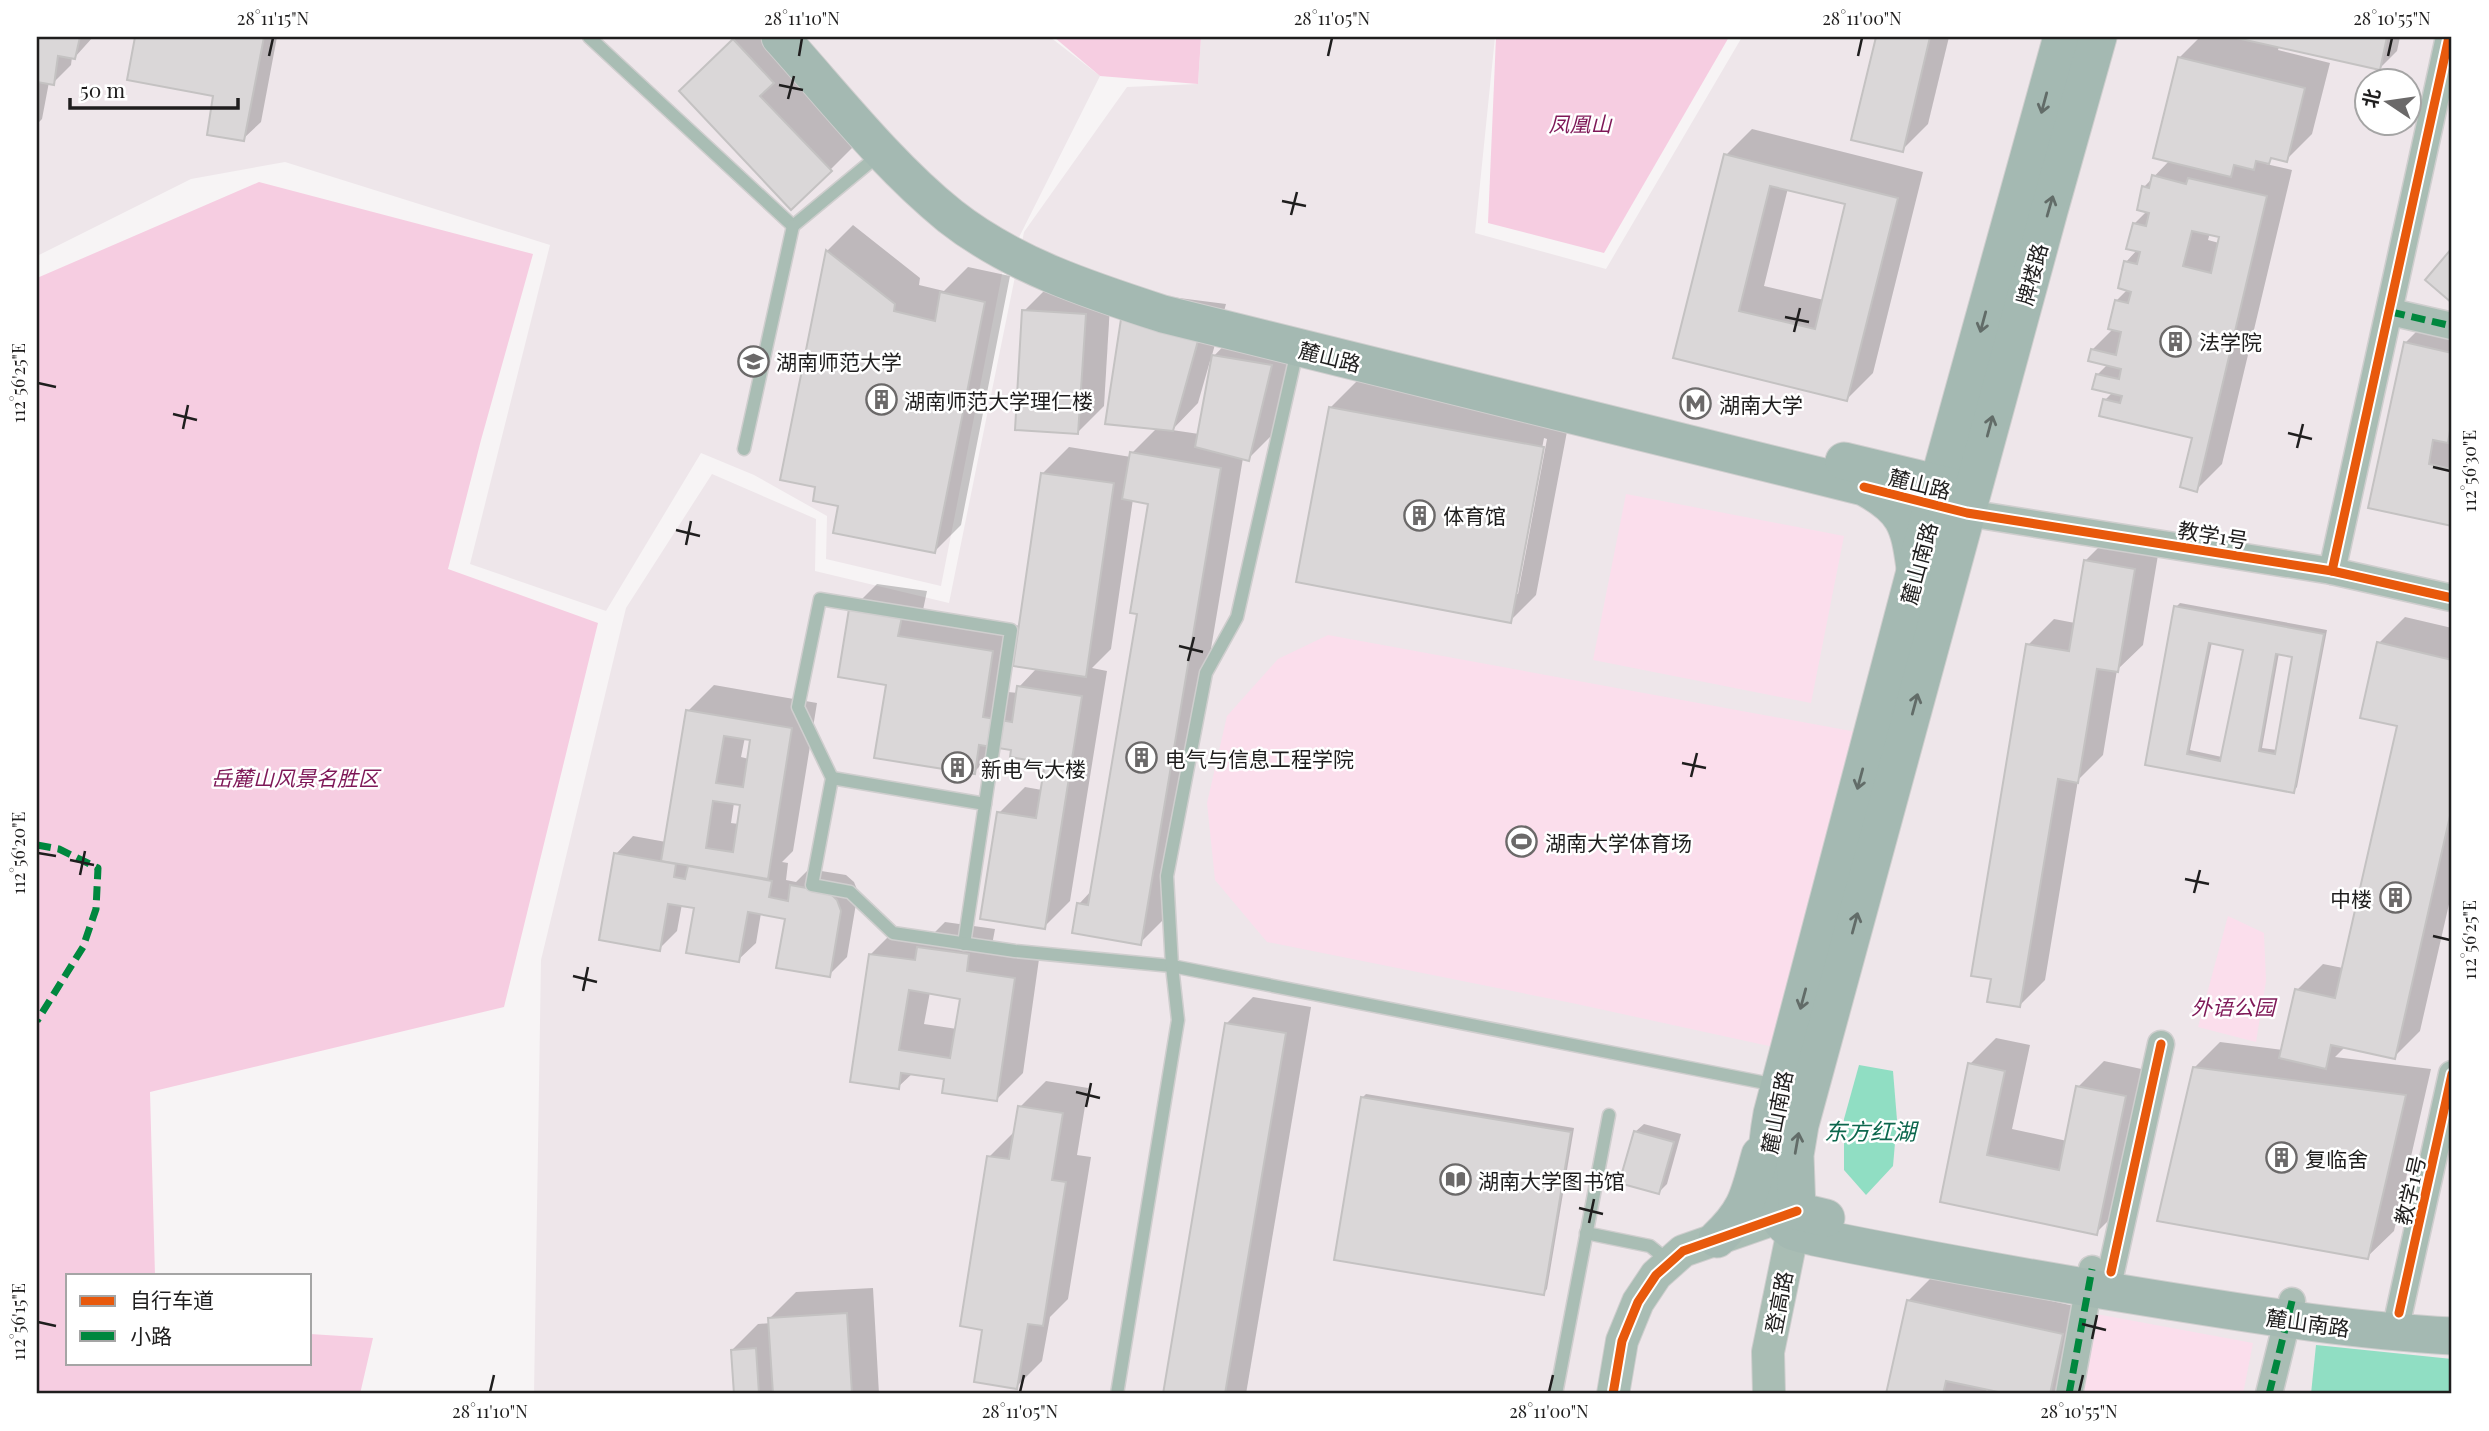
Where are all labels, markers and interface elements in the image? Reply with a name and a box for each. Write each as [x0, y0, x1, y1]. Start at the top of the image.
text: 28°11'15"N [237, 6, 310, 30]
text: 28°11'10"N [764, 6, 840, 30]
text: 28°11'05"N [1294, 6, 1371, 30]
text: 28°11'00"N [1822, 6, 1902, 30]
text: 28°10'55"N [2353, 6, 2431, 30]
scale bar [70, 66, 238, 110]
north arrow [2352, 66, 2422, 136]
text: 50 m [80, 75, 126, 103]
text: 北 [2356, 86, 2385, 110]
one-way arrow [2037, 91, 2050, 113]
park label: 凤凰山 [1549, 109, 1613, 137]
one-way arrow [2044, 196, 2057, 218]
street label: 牌楼路 [2009, 240, 2053, 308]
one-way arrow [1976, 311, 1989, 333]
building icon: 法学院 [2159, 324, 2193, 358]
place label: 法学院 [2199, 327, 2262, 355]
street label: 麓山路 [1296, 335, 1364, 377]
text: 112°56'25"E [6, 343, 30, 423]
school or university icon: 湖南师范大学 [736, 344, 770, 378]
place label: 湖南师范大学 [776, 347, 902, 375]
building icon: 湖南师范大学理仁楼 [864, 383, 898, 417]
place label: 湖南师范大学理仁楼 [904, 386, 1093, 414]
metro station icon: 湖南大学 [1679, 387, 1713, 421]
place label: 湖南大学 [1719, 390, 1803, 418]
one-way arrow [1985, 415, 1998, 437]
text: 112°56'30"E [2457, 430, 2481, 512]
street label: 麓山路 [1886, 462, 1954, 504]
building icon: 体育馆 [1403, 498, 1437, 532]
place label: 体育馆 [1443, 501, 1506, 529]
street label: 教学1号 [2176, 515, 2250, 553]
street label: 麓山南路 [1894, 519, 1942, 607]
one-way arrow [1909, 693, 1922, 716]
building icon: 电气与信息工程学院 [1125, 741, 1159, 775]
place label: 电气与信息工程学院 [1165, 744, 1354, 772]
building icon: 新电气大楼 [941, 751, 975, 785]
place label: 新电气大楼 [981, 754, 1086, 782]
park label: 岳麓山风景名胜区 [211, 763, 382, 791]
one-way arrow [1853, 768, 1866, 790]
text: 112°56'20"E [6, 811, 30, 894]
sports icon: 湖南大学体育场 [1505, 825, 1539, 859]
place label: 湖南大学体育场 [1545, 828, 1692, 856]
building icon: 中楼 [2378, 881, 2412, 915]
place label: 中楼 [2330, 884, 2372, 912]
text: 112°56'25"E [2457, 900, 2481, 980]
one-way arrow [1849, 912, 1862, 935]
one-way arrow [1795, 988, 1808, 1010]
park label: 外语公园 [2191, 992, 2278, 1020]
street label: 麓山南路 [1754, 1068, 1798, 1156]
water label: 东方红湖 [1824, 1115, 1919, 1146]
one-way arrow [1791, 1132, 1804, 1155]
building icon: 复临舍 [2265, 1141, 2299, 1175]
place label: 复临舍 [2305, 1144, 2368, 1172]
street label: 教学1号 [2387, 1152, 2431, 1228]
library icon: 湖南大学图书馆 [1438, 1163, 1472, 1197]
place label: 湖南大学图书馆 [1478, 1166, 1625, 1194]
street label: 登高路 [1758, 1268, 1798, 1336]
legend [66, 1274, 312, 1364]
text: 112°56'15"E [6, 1283, 30, 1361]
text: 自行车道 [130, 1285, 214, 1313]
street label: 麓山南路 [2264, 1302, 2352, 1342]
text: 小路 [130, 1321, 172, 1349]
text: 28°11'10"N [452, 1399, 528, 1423]
text: 28°11'05"N [982, 1399, 1059, 1423]
text: 28°11'00"N [1509, 1399, 1589, 1423]
text: 28°10'55"N [2040, 1399, 2118, 1423]

